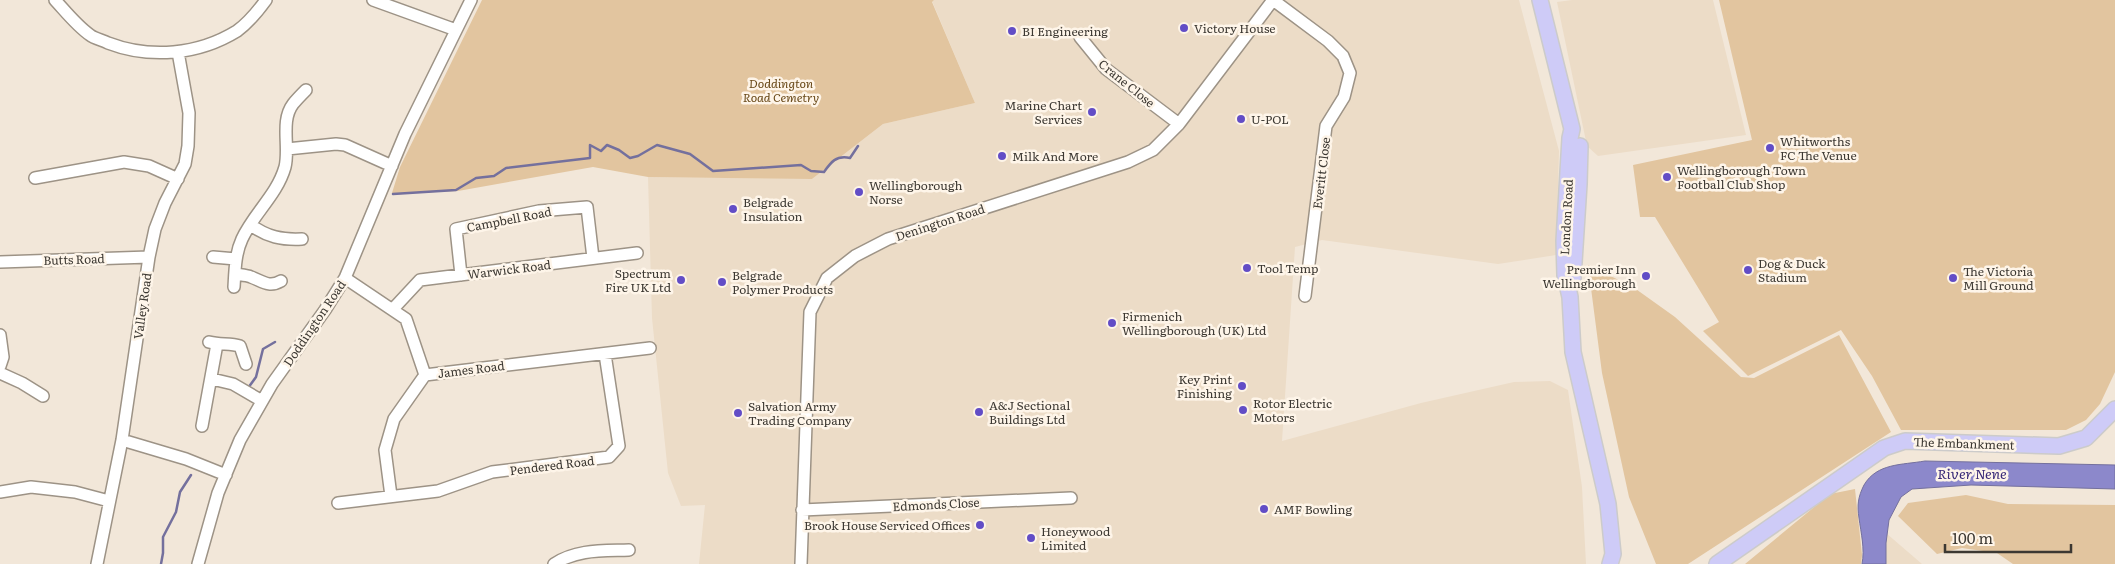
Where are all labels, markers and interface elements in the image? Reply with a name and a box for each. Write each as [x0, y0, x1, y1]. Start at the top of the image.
place label: Victory House [1194, 19, 1276, 37]
place label: BI Engineering [1022, 22, 1108, 40]
marker: Victory House [1178, 22, 1190, 34]
marker: BI Engineering [1006, 25, 1018, 37]
street label: Crane Close [1095, 55, 1159, 111]
park label: Doddington Road Cemetry [743, 74, 819, 106]
place label: Marine Chart Services [1005, 96, 1083, 128]
marker: Marine Chart Services [1086, 106, 1098, 118]
place label: U-POL [1251, 110, 1289, 128]
marker: U-POL [1235, 113, 1247, 125]
place label: Whitworths FC The Venue [1780, 132, 1857, 164]
street label: Everitt Close [1308, 136, 1334, 210]
marker: Whitworths FC The Venue [1764, 142, 1776, 154]
place label: Milk And More [1012, 147, 1098, 165]
marker: Milk And More [996, 150, 1008, 162]
place label: Wellingborough Town Football Club Shop [1677, 161, 1806, 193]
marker: Wellingborough Town Football Club Shop [1661, 171, 1673, 183]
place label: Wellingborough Norse [869, 176, 962, 208]
street label: London Road [1555, 178, 1577, 255]
marker: Wellingborough Norse [853, 186, 865, 198]
place label: Belgrade Insulation [743, 193, 803, 225]
street label: Denington Road [893, 199, 988, 245]
street label: Campbell Road [465, 202, 554, 236]
marker: Belgrade Insulation [727, 203, 739, 215]
street label: Butts Road [43, 249, 106, 269]
place label: Dog & Duck Stadium [1758, 254, 1826, 286]
street label: Warwick Road [466, 255, 552, 283]
place label: Tool Temp [1257, 259, 1318, 277]
place label: Premier Inn Wellingborough [1543, 260, 1636, 292]
marker: Tool Temp [1241, 262, 1253, 274]
place label: The Victoria Mill Ground [1963, 262, 2034, 294]
place label: Spectrum Fire UK Ltd [605, 264, 672, 296]
marker: Dog & Duck Stadium [1742, 264, 1754, 276]
place label: Belgrade Polymer Products [732, 266, 834, 298]
marker: Premier Inn Wellingborough [1640, 270, 1652, 282]
street label: Valley Road [128, 271, 156, 340]
marker: The Victoria Mill Ground [1947, 272, 1959, 284]
marker: Spectrum Fire UK Ltd [675, 274, 687, 286]
street label: Doddington Road [278, 276, 350, 370]
marker: Belgrade Polymer Products [716, 276, 728, 288]
place label: Firmenich Wellingborough (UK) Ltd [1122, 307, 1267, 339]
marker: Firmenich Wellingborough (UK) Ltd [1106, 317, 1118, 329]
street label: James Road [437, 356, 506, 382]
place label: Key Print Finishing [1177, 370, 1232, 402]
marker: Key Print Finishing [1236, 380, 1248, 392]
place label: Rotor Electric Motors [1253, 394, 1332, 426]
place label: A&J Sectional Buildings Ltd [989, 396, 1070, 428]
place label: Salvation Army Trading Company [748, 397, 852, 429]
marker: Rotor Electric Motors [1237, 404, 1249, 416]
marker: A&J Sectional Buildings Ltd [973, 406, 985, 418]
marker: Salvation Army Trading Company [732, 407, 744, 419]
street label: The Embankment [1913, 432, 2015, 454]
street label: Pendered Road [509, 451, 596, 479]
water label: River Nene [1937, 463, 2007, 483]
street label: Edmonds Close [892, 493, 980, 515]
place label: AMF Bowling [1274, 500, 1353, 518]
marker: AMF Bowling [1258, 503, 1270, 515]
place label: Brook House Serviced Offices [804, 516, 971, 534]
marker: Brook House Serviced Offices [974, 519, 986, 531]
place label: Honeywood Limited [1041, 522, 1111, 554]
scale bar [1945, 522, 2071, 554]
text: 100 m [1952, 526, 1993, 549]
marker: Honeywood Limited [1025, 532, 1037, 544]

